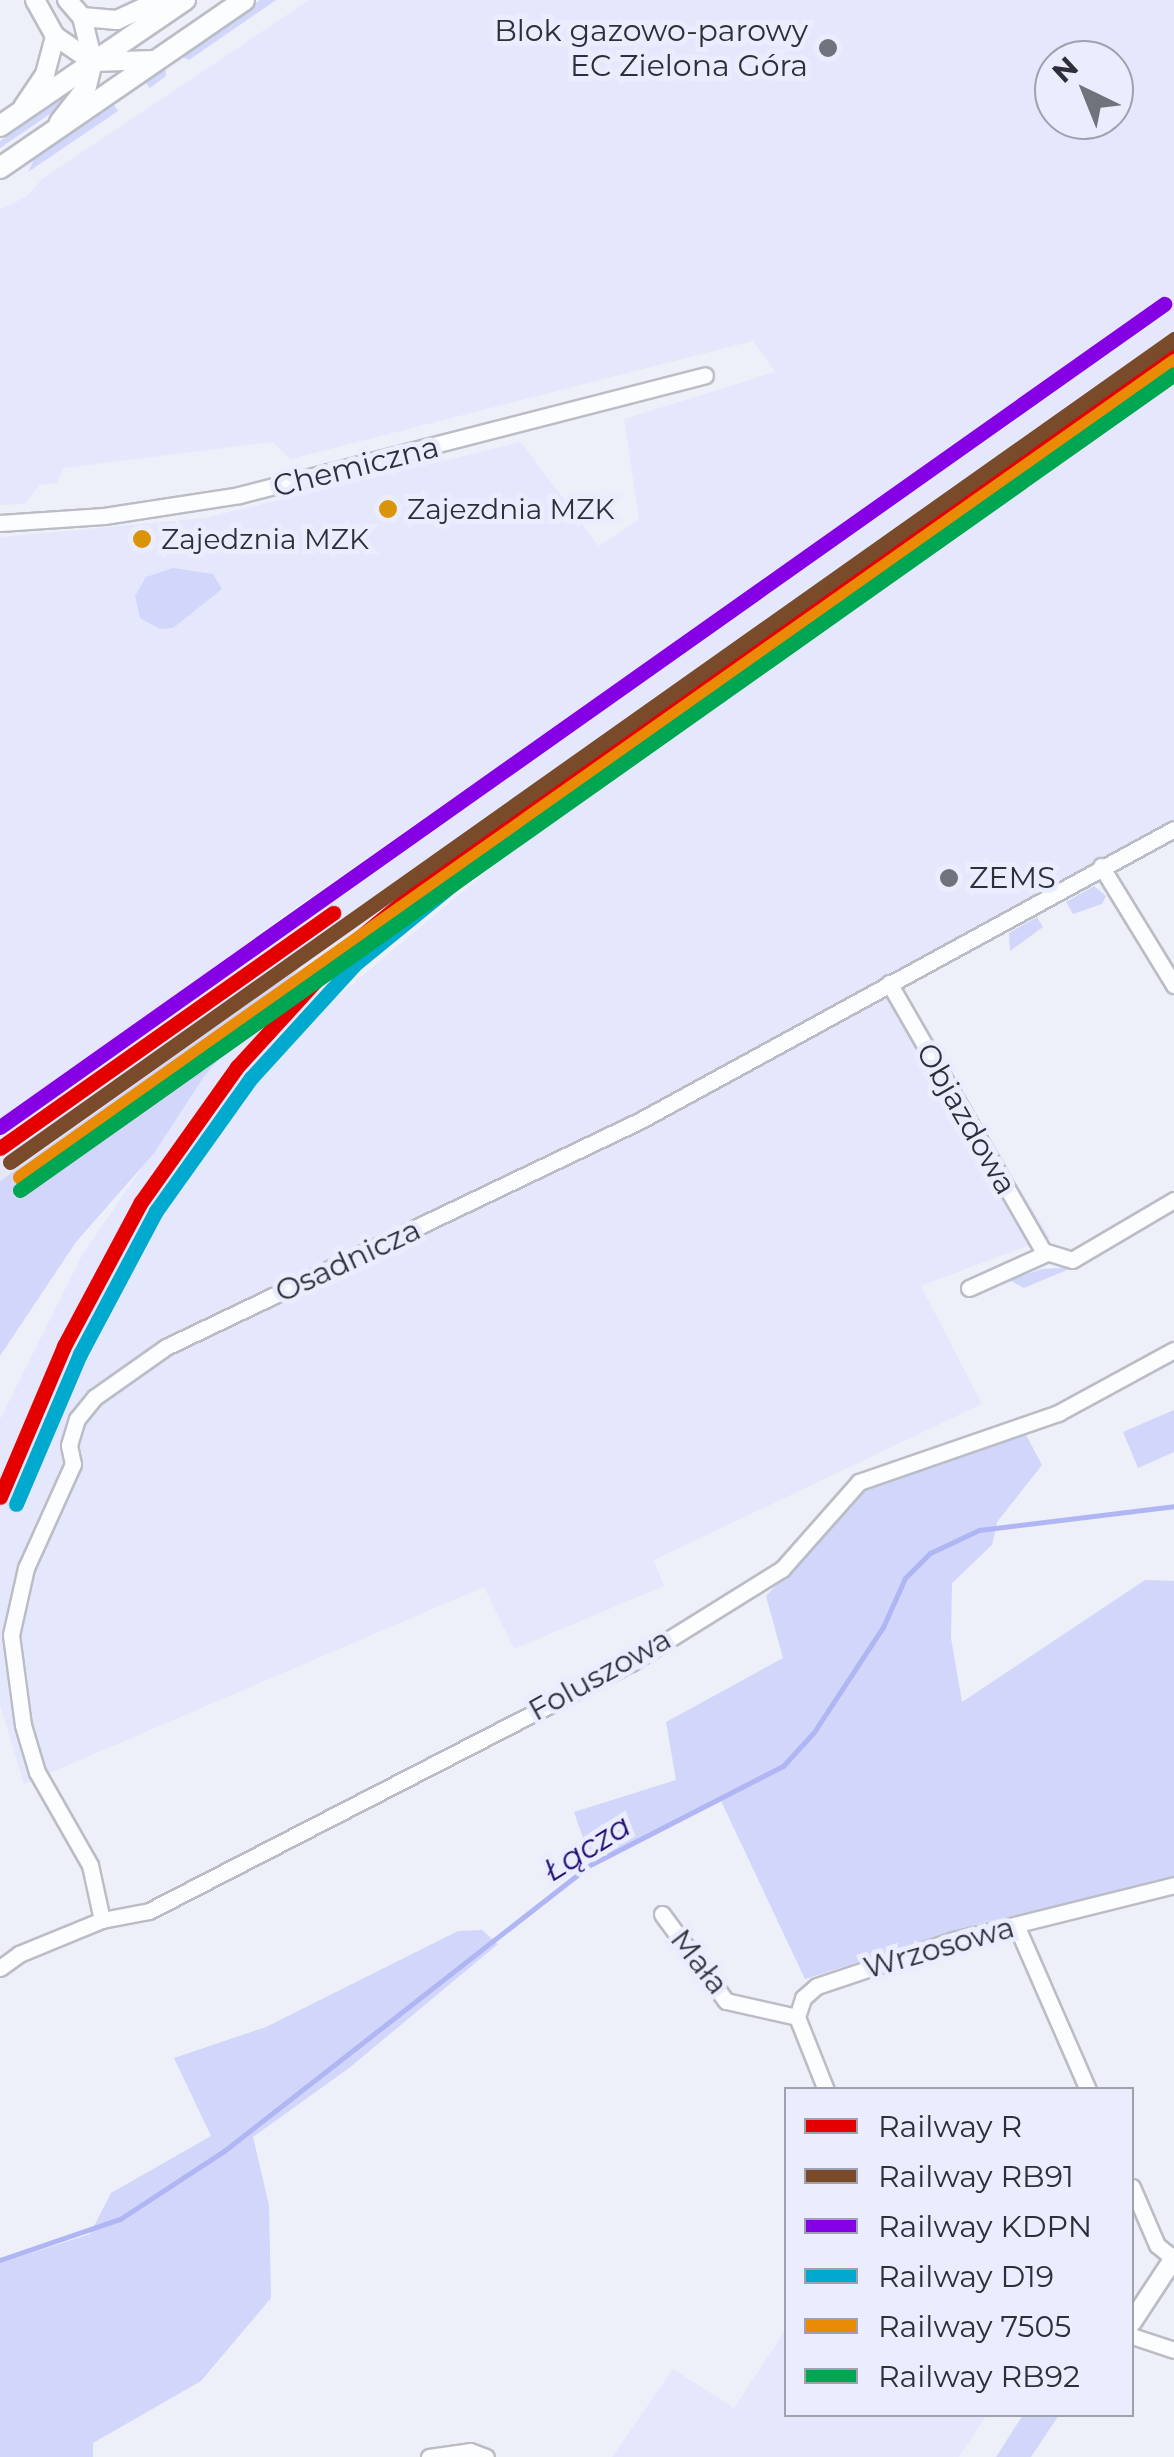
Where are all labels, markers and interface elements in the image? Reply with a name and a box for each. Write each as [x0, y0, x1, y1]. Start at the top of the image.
place label: Blok gazowo-parowy EC Zielona Góra [494, 13, 808, 84]
marker: Blok gazowo-parowy EC Zielona Góra [817, 37, 839, 59]
north arrow [1034, 40, 1134, 140]
text: N [1045, 49, 1085, 90]
street label: Chemiczna [269, 429, 443, 505]
place label: Zajezdnia MZK [407, 492, 614, 526]
marker: Zajezdnia MZK [378, 499, 398, 519]
place label: Zajedznia MZK [161, 522, 369, 556]
marker: Zajedznia MZK [132, 529, 152, 549]
place label: ZEMS [969, 860, 1056, 896]
marker: ZEMS [938, 867, 960, 889]
street label: Objazdowa [908, 1037, 1024, 1201]
street label: Osadnicza [270, 1212, 426, 1310]
street label: Foluszowa [523, 1621, 677, 1729]
water label: Łącza [536, 1806, 638, 1890]
street label: Wrzosowa [860, 1909, 1018, 1987]
street label: Mała [663, 1922, 735, 2002]
legend [784, 2087, 1134, 2417]
text: Railway R [878, 2108, 1022, 2145]
text: Railway RB91 [878, 2158, 1074, 2195]
text: Railway KDPN [878, 2208, 1092, 2245]
text: Railway D19 [878, 2258, 1054, 2295]
text: Railway 7505 [878, 2308, 1071, 2345]
text: Railway RB92 [878, 2358, 1080, 2395]

